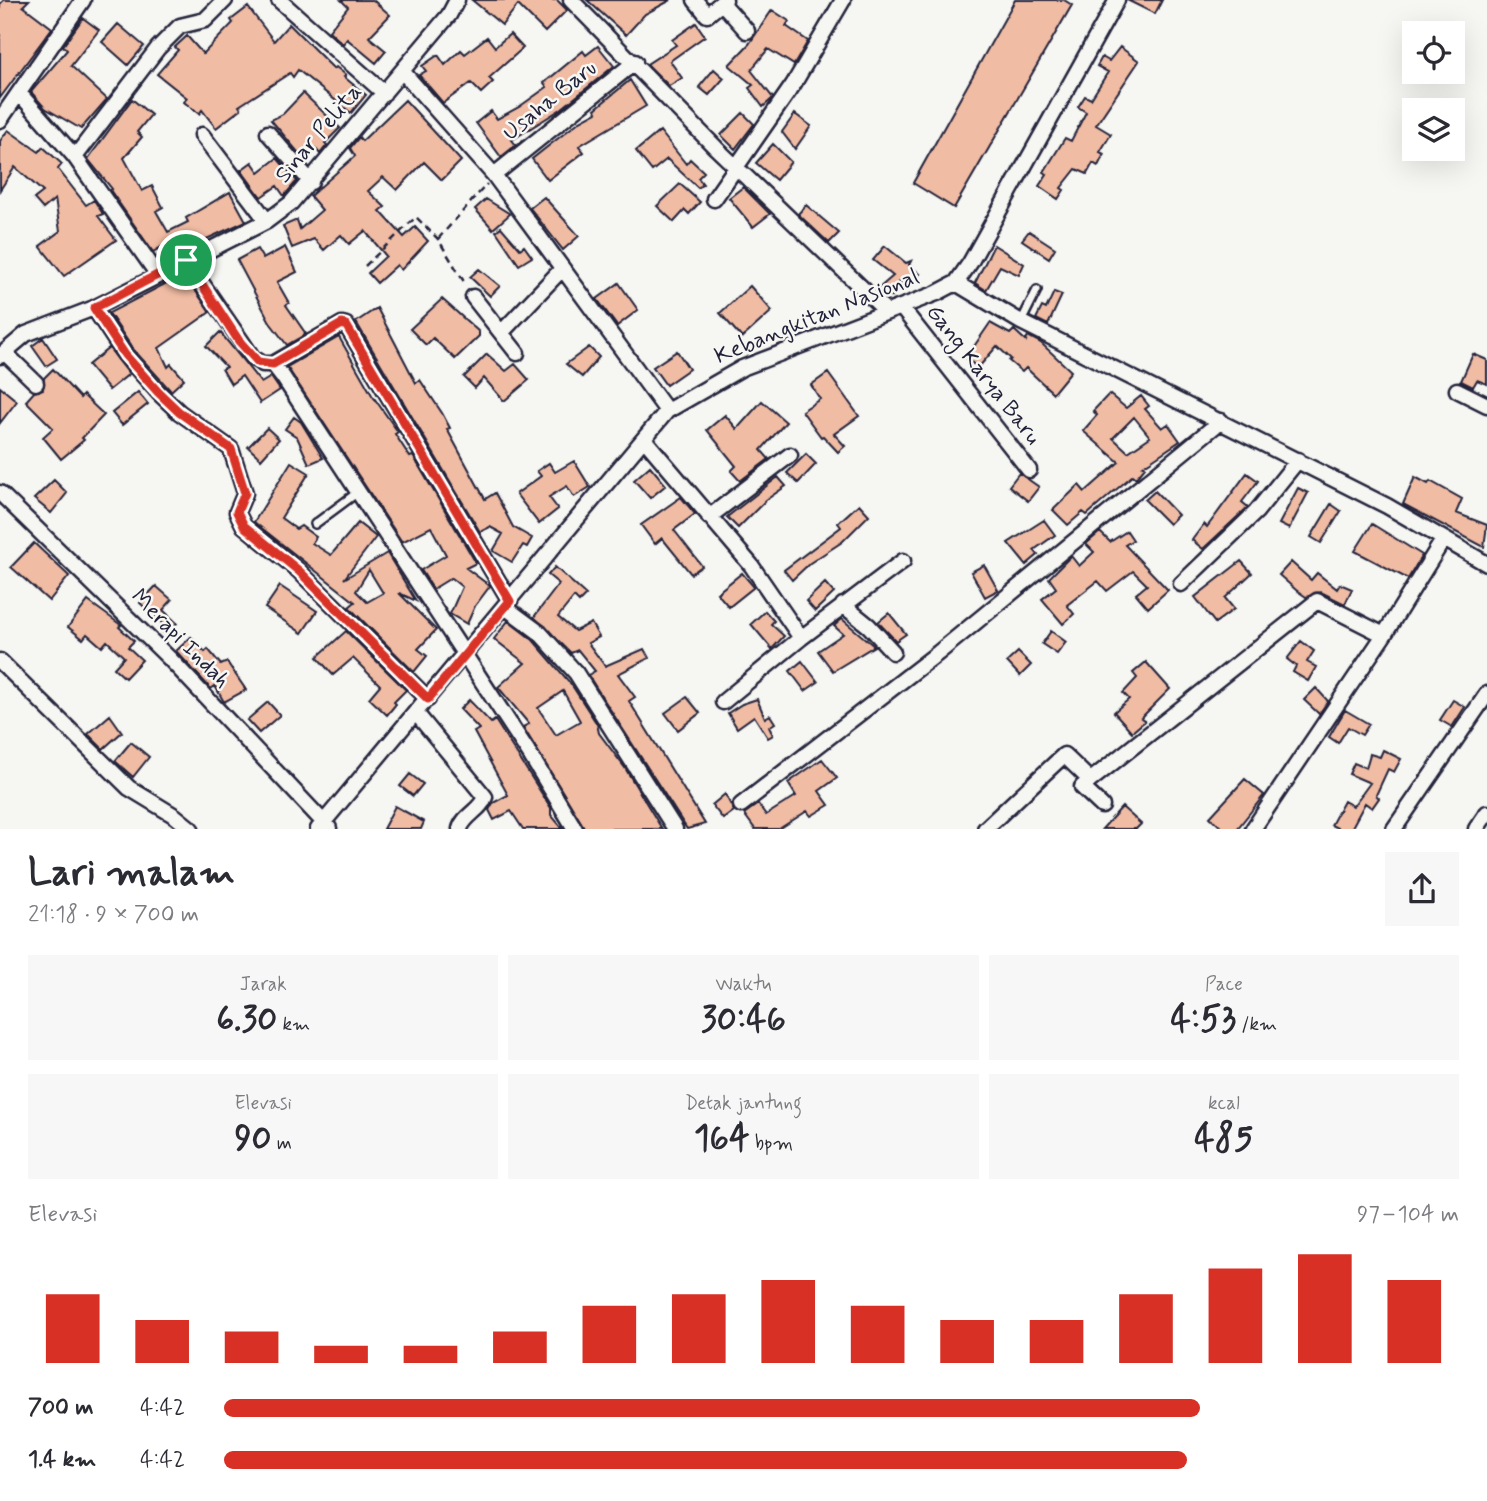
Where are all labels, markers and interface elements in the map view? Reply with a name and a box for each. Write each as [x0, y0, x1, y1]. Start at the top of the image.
map controls [1402, 21, 1465, 161]
button: locate [1402, 21, 1465, 84]
street label: Usaha Baru [497, 54, 603, 148]
street label: Sinar Pelita [269, 78, 369, 190]
button: layers [1402, 98, 1465, 161]
pin [156, 230, 216, 290]
icon: arrive [167, 241, 205, 279]
street label: Kebangkitan Nasional [710, 262, 924, 372]
street label: Gang Karya Baru [917, 299, 1047, 453]
street label: Merapi Indah [124, 583, 236, 695]
text: Lari malam [28, 849, 235, 898]
button: share [1385, 852, 1459, 926]
text: 21:18 · 9 × 700 m [28, 900, 199, 930]
text: Jarak [240, 972, 287, 997]
text: Waktu [715, 972, 772, 997]
text: Pace [1205, 972, 1243, 997]
text: 6.30 [216, 997, 277, 1043]
text: 30:46 [701, 997, 786, 1043]
text: 4:53 [1170, 997, 1236, 1043]
text: km [277, 1012, 310, 1037]
text: /km [1236, 1012, 1277, 1037]
text: Elevasi [234, 1091, 292, 1116]
text: Detak jantung [685, 1091, 802, 1116]
text: kcal [1208, 1091, 1240, 1116]
text: 90 [234, 1116, 272, 1162]
text: 164 [694, 1116, 750, 1162]
text: 485 [1194, 1116, 1253, 1162]
text: m [272, 1131, 292, 1156]
text: bpm [750, 1131, 793, 1156]
text: Elevasi [28, 1200, 97, 1230]
text: 97–104 m [1357, 1200, 1459, 1230]
text: 700 m [28, 1393, 93, 1423]
text: 4:42 [140, 1393, 185, 1423]
text: 1.4 km [28, 1445, 96, 1475]
text: 4:42 [140, 1445, 185, 1475]

